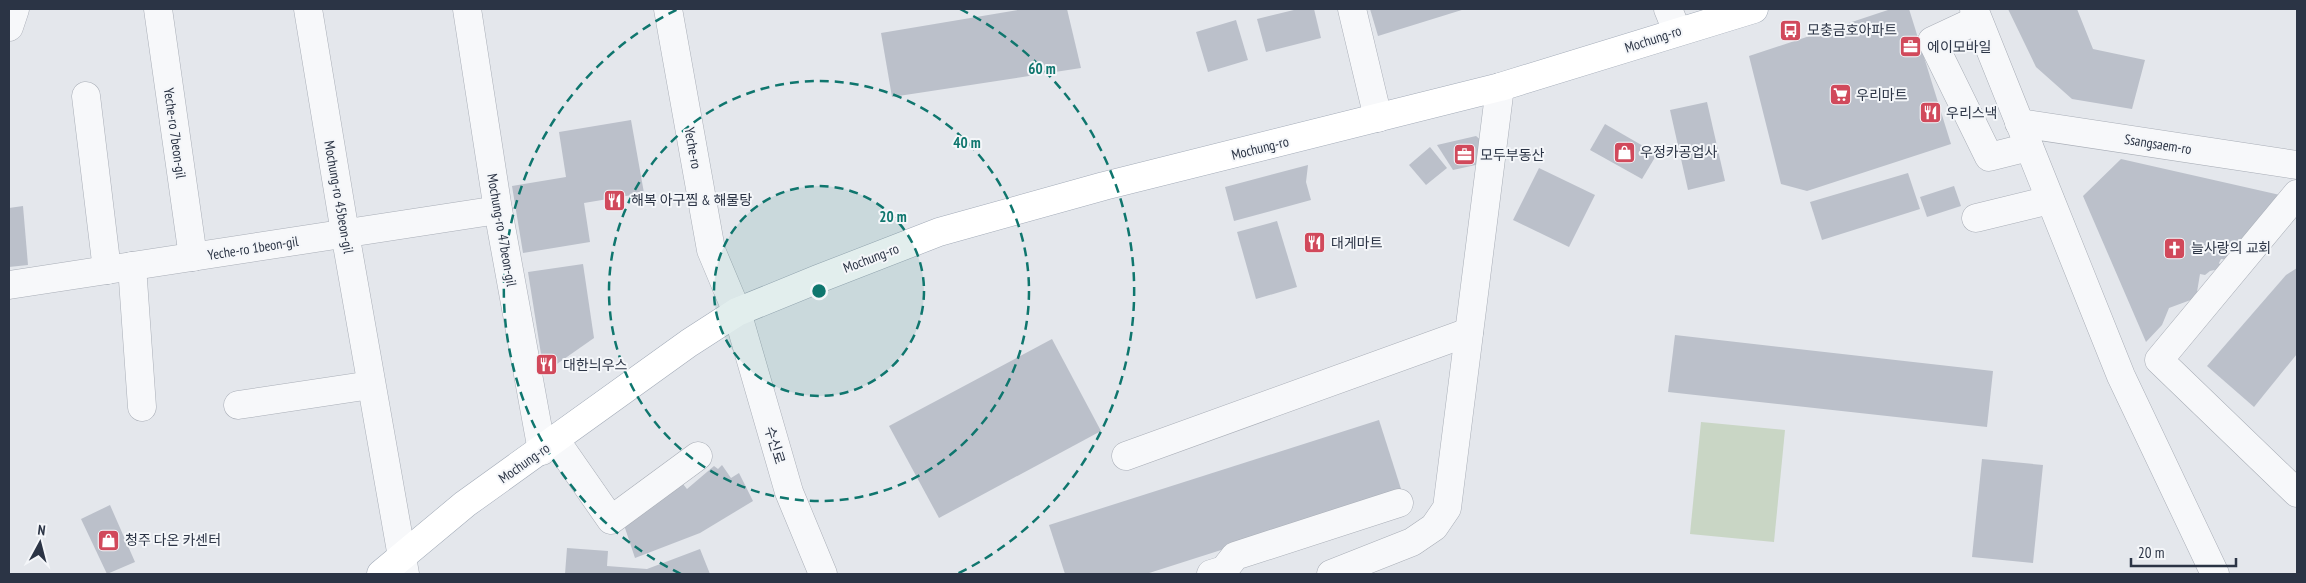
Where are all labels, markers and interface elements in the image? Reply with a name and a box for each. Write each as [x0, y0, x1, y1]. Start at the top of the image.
bus stop icon: 모충금호아파트 [1779, 18, 1803, 42]
street label: Mochung-ro [1622, 21, 1684, 57]
place label: 모충금호아파트 [1807, 21, 1897, 39]
office icon: 에이모바일 [1899, 35, 1923, 59]
place label: 에이모바일 [1927, 38, 1991, 56]
text: 60 m [1028, 59, 1056, 78]
supermarket icon: 우리마트 [1828, 83, 1852, 107]
street label: Yeche-ro 7beon-gil [160, 86, 190, 180]
place label: 우리마트 [1856, 86, 1908, 104]
restaurant icon: 우리스낵 [1918, 101, 1942, 125]
place label: 우리스낵 [1946, 104, 1998, 122]
street label: Yeche-ro [680, 126, 706, 170]
street label: Ssangsaem-ro [2123, 130, 2193, 158]
street label: Mochung-ro [1230, 132, 1290, 164]
text: 40 m [953, 133, 981, 152]
street label: Mochung-ro 45beon-gil [320, 139, 358, 256]
shop icon: 우정카공업사 [1612, 140, 1636, 164]
office icon: 모두부동산 [1452, 143, 1476, 167]
place label: 우정카공업사 [1640, 143, 1717, 161]
place label: 모두부동산 [1480, 146, 1545, 164]
street label: Mochung-ro 47beon-gil [483, 172, 521, 289]
restaurant icon: 해복 아구찜 & 해물탕 [603, 188, 627, 212]
place label: 해복 아구찜 & 해물탕 [631, 191, 752, 209]
text: 20 m [879, 207, 907, 226]
restaurant icon: 대게마트 [1303, 231, 1327, 255]
street label: Yeche-ro 1beon-gil [206, 232, 300, 264]
place label: 대게마트 [1331, 234, 1383, 252]
church icon: 늘사랑의 교회 [2163, 236, 2187, 260]
street label: Mochung-ro [841, 239, 901, 277]
place label: 늘사랑의 교회 [2191, 239, 2271, 257]
centre of rings [810, 282, 828, 300]
restaurant icon: 대한늬우스 [535, 353, 559, 377]
place label: 대한늬우스 [563, 356, 628, 374]
street label: 수신로 [761, 424, 789, 466]
street label: Mochung-ro [495, 439, 553, 487]
north arrow [15, 518, 65, 568]
text: N [37, 521, 46, 539]
shop icon: 청주 다온 카센터 [97, 528, 121, 552]
place label: 청주 다온 카센터 [125, 531, 221, 549]
scale bar [2131, 536, 2236, 568]
text: 20 m [2138, 543, 2164, 562]

